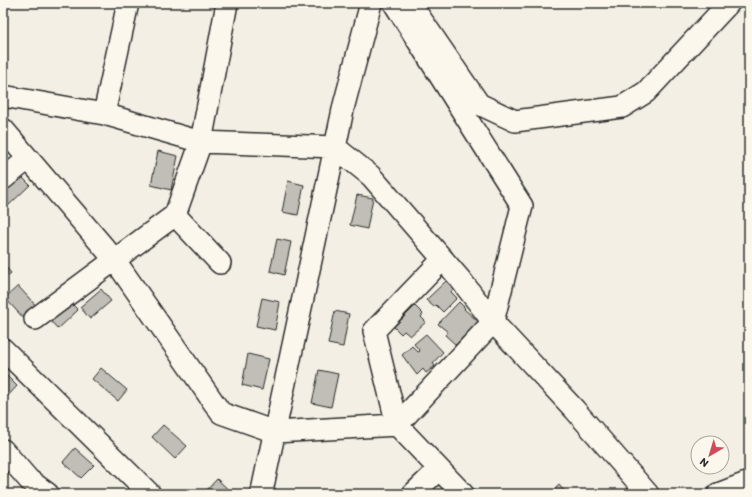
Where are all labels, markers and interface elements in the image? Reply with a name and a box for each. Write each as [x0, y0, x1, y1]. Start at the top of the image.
north arrow [690, 435, 730, 475]
text: N [697, 455, 711, 470]

